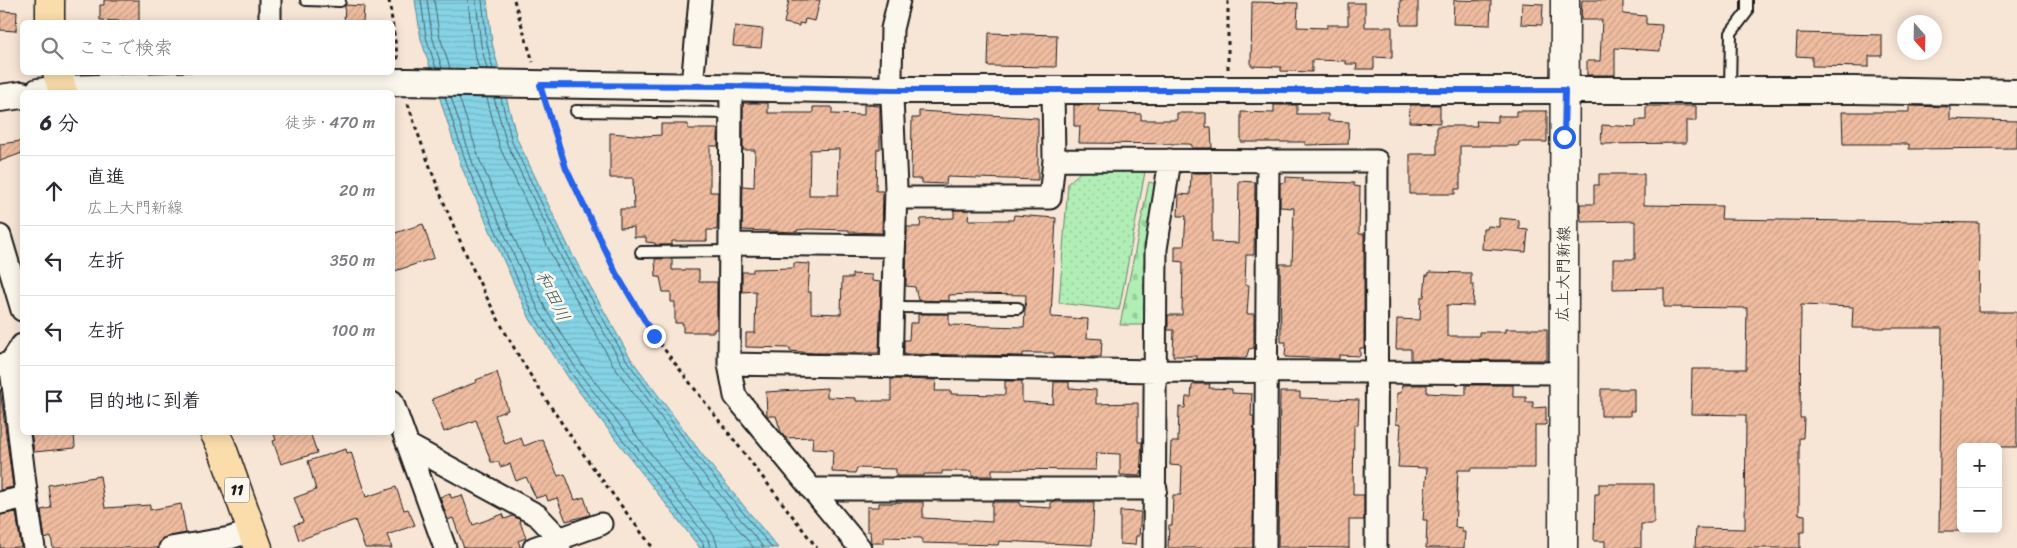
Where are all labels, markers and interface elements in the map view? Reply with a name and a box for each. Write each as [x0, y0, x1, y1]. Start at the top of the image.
north arrow [1897, 15, 1942, 60]
search box [20, 20, 395, 75]
text: ここで検索 [78, 31, 173, 64]
icon: search [38, 34, 66, 62]
text: 6 分 [40, 104, 78, 142]
text: 徒歩 · 470 m [285, 108, 375, 137]
route start [1553, 126, 1576, 149]
text: 直進 [87, 160, 125, 193]
text: 20 m [339, 176, 375, 205]
icon: ahead [40, 177, 68, 205]
text: 広上大門新線 [87, 193, 183, 222]
street label: 広上大門新線 [1548, 226, 1578, 322]
text: 左折 [87, 244, 125, 277]
text: 350 m [330, 246, 375, 275]
icon: left [40, 247, 68, 275]
water label: 和田川 [527, 265, 579, 327]
text: 左折 [87, 314, 125, 347]
text: 100 m [331, 316, 375, 345]
icon: left [40, 317, 68, 345]
route end [643, 325, 666, 348]
text: 目的地に到着 [87, 384, 201, 417]
icon: arrive [40, 387, 68, 415]
map controls [1957, 443, 2002, 533]
button: + [1957, 443, 2002, 488]
road number: 11 [224, 478, 250, 502]
button: − [1957, 488, 2002, 533]

